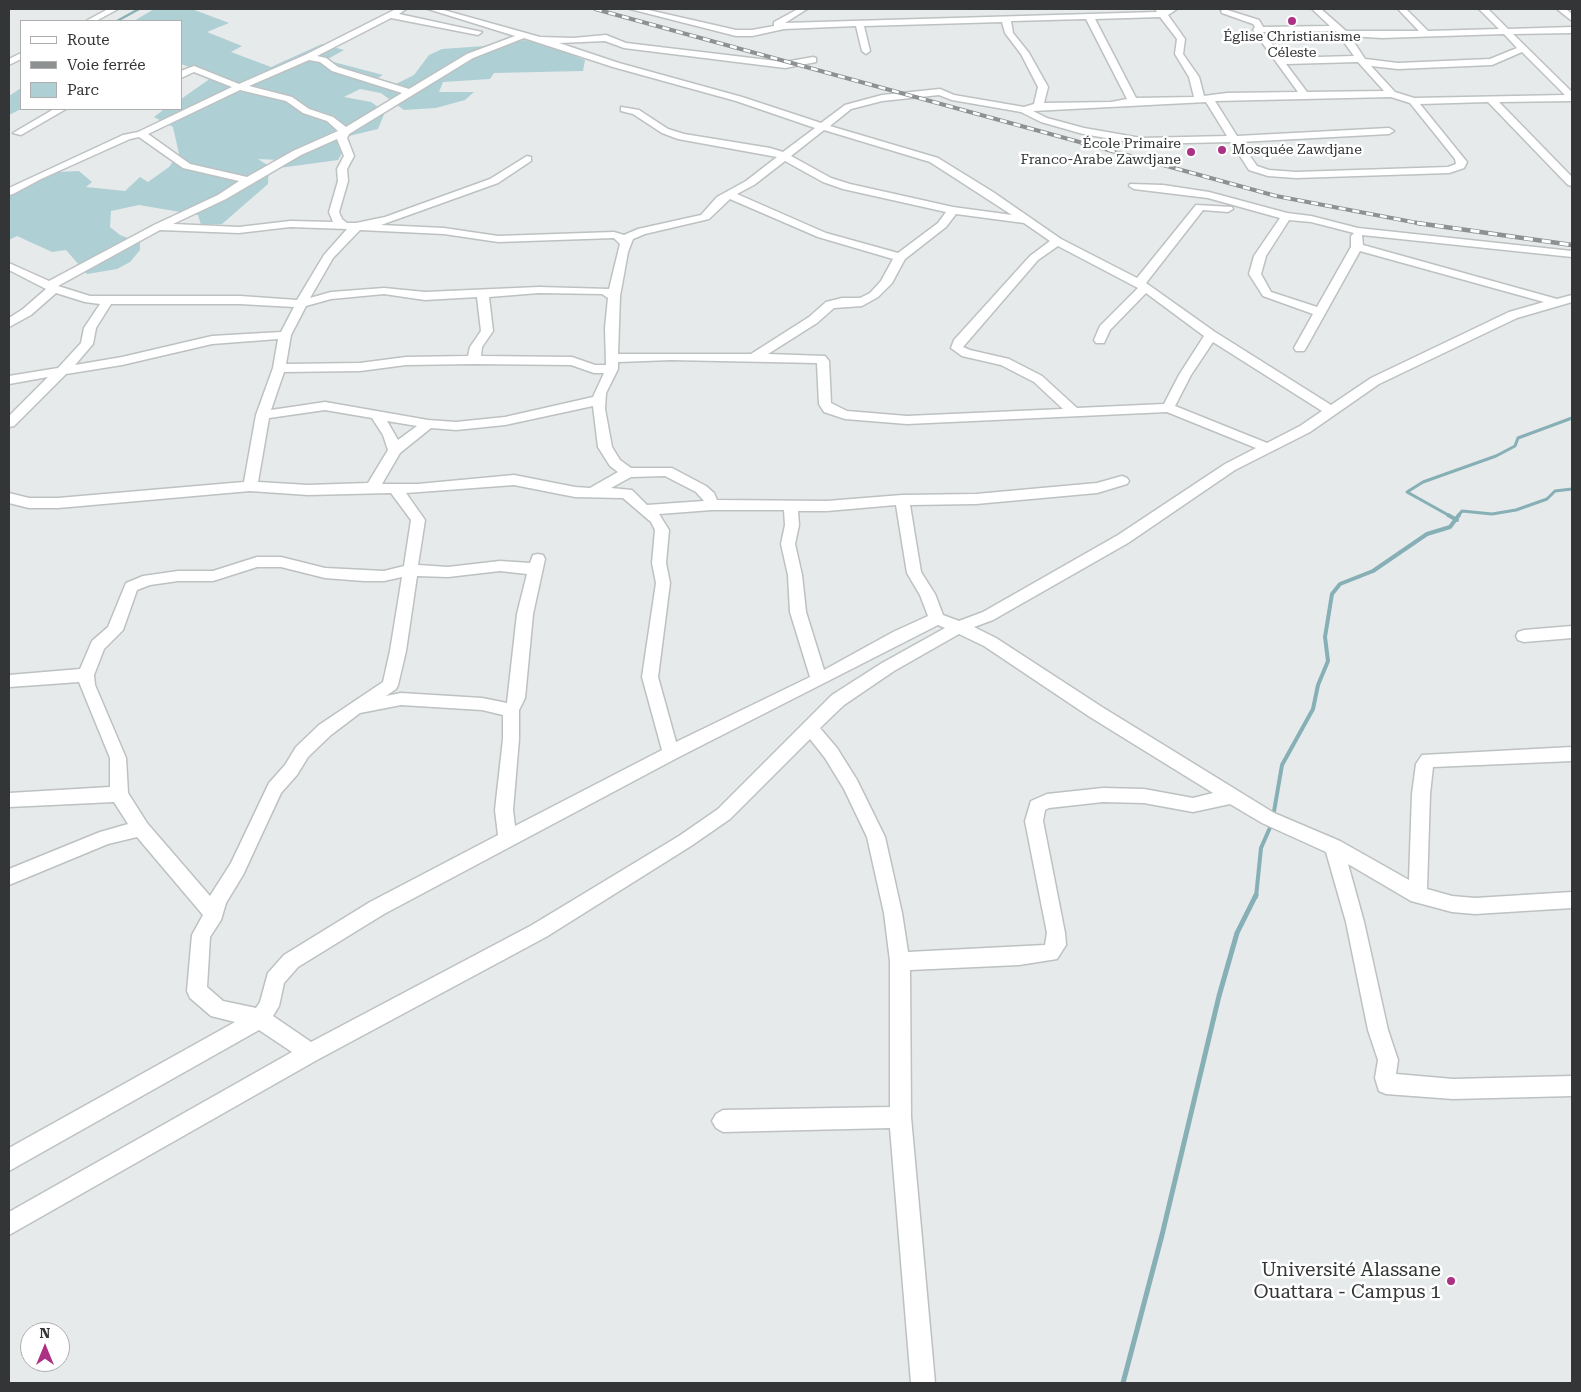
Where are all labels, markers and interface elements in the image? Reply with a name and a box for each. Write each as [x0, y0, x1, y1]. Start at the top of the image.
marker: Église Christianisme Céleste [1286, 15, 1298, 27]
legend [20, 20, 182, 110]
place label: Église Christianisme Céleste [1223, 29, 1361, 62]
text: Route [67, 31, 109, 49]
text: Voie ferrée [67, 56, 145, 74]
text: Parc [67, 81, 99, 99]
place label: École Primaire Franco-Arabe Zawdjane [1020, 136, 1181, 168]
place label: Mosquée Zawdjane [1232, 142, 1362, 158]
marker: Mosquée Zawdjane [1216, 144, 1228, 156]
marker: École Primaire Franco-Arabe Zawdjane [1185, 146, 1197, 158]
place label: Université Alassane Ouattara - Campus 1 [1253, 1259, 1441, 1303]
marker: Université Alassane Ouattara - Campus 1 [1445, 1275, 1457, 1287]
north arrow [20, 1322, 70, 1372]
text: N [40, 1325, 50, 1341]

